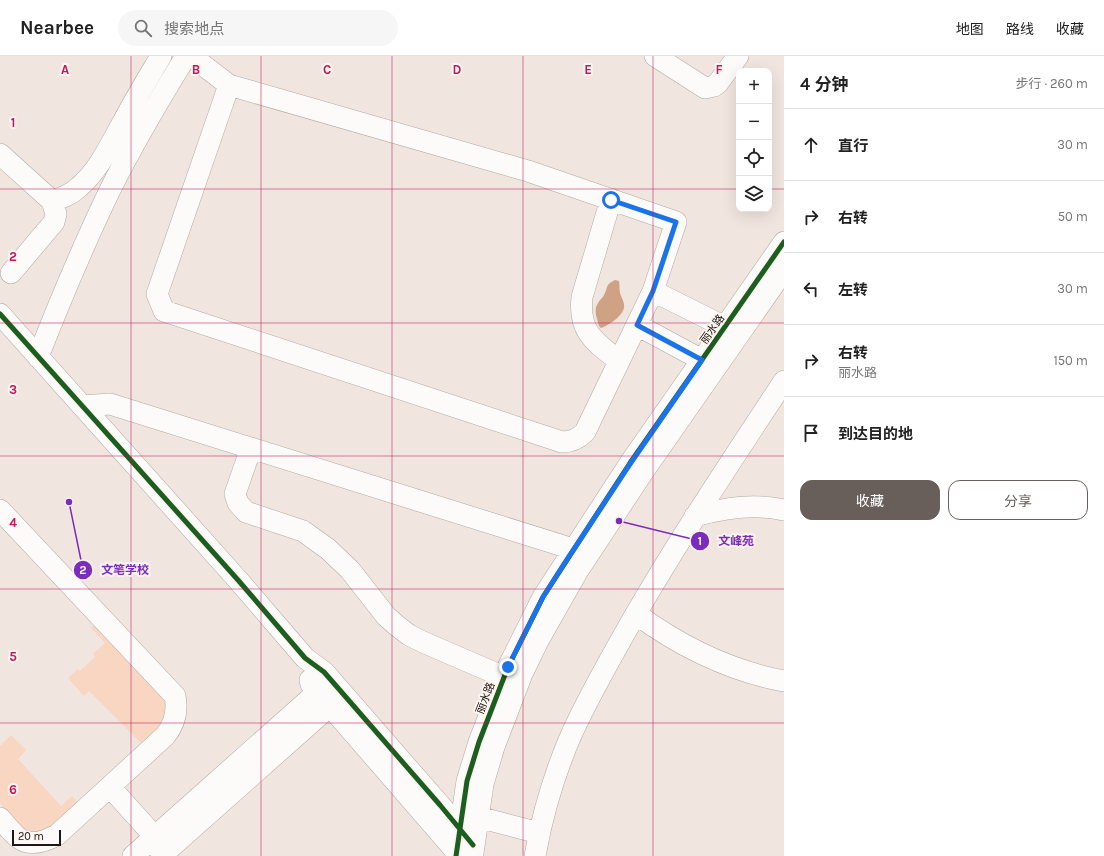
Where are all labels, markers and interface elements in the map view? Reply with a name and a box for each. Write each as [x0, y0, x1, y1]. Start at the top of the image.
search box [118, 10, 398, 46]
text: Nearbee [20, 17, 94, 39]
icon: search [132, 17, 154, 39]
text: 搜索地点 [164, 20, 224, 38]
text: 地图 [956, 21, 984, 38]
text: 路线 [1006, 21, 1034, 38]
text: 收藏 [1056, 21, 1084, 38]
text: A [61, 62, 69, 77]
text: B [192, 62, 200, 77]
text: C [323, 62, 331, 77]
text: D [453, 62, 462, 77]
text: E [584, 62, 592, 77]
text: F [715, 62, 723, 77]
map controls [736, 68, 772, 212]
button: + [736, 68, 772, 104]
text: 4 分钟 [800, 74, 848, 94]
text: 步行 · 260 m [1016, 76, 1088, 91]
button: − [736, 104, 772, 140]
text: 1 [11, 115, 15, 130]
icon: ahead [800, 134, 822, 156]
text: 直行 [838, 137, 868, 155]
text: 30 m [1057, 137, 1088, 152]
button: locate [736, 140, 772, 176]
button: layers [736, 176, 772, 212]
route start [602, 191, 620, 209]
icon: right [800, 206, 822, 228]
text: 右转 [838, 209, 868, 227]
text: 50 m [1058, 209, 1088, 224]
text: 2 [9, 249, 17, 264]
icon: left [800, 278, 822, 300]
text: 左转 [838, 281, 868, 299]
text: 30 m [1057, 281, 1088, 296]
street label: 丽水路 [698, 312, 727, 347]
text: 右转 [838, 344, 868, 362]
icon: right [800, 350, 822, 372]
text: 150 m [1053, 353, 1088, 368]
text: 丽水路 [838, 365, 877, 380]
text: 3 [9, 382, 17, 397]
icon: arrive [800, 422, 822, 444]
text: 到达目的地 [838, 425, 913, 443]
button: 收藏 [800, 480, 940, 520]
button: 分享 [948, 480, 1088, 520]
text: 4 [9, 515, 17, 530]
callout: 文峰苑 [690, 529, 762, 553]
text: 1 [698, 534, 702, 548]
text: 文峰苑 [718, 534, 754, 548]
callout: 文笔学校 [73, 558, 157, 582]
text: 2 [79, 563, 87, 577]
text: 文笔学校 [101, 563, 149, 577]
text: 5 [9, 649, 17, 664]
route end [499, 658, 517, 676]
street label: 丽水路 [473, 680, 497, 716]
text: 6 [9, 782, 17, 797]
scale bar [12, 828, 61, 847]
text: 20 m [18, 830, 44, 843]

